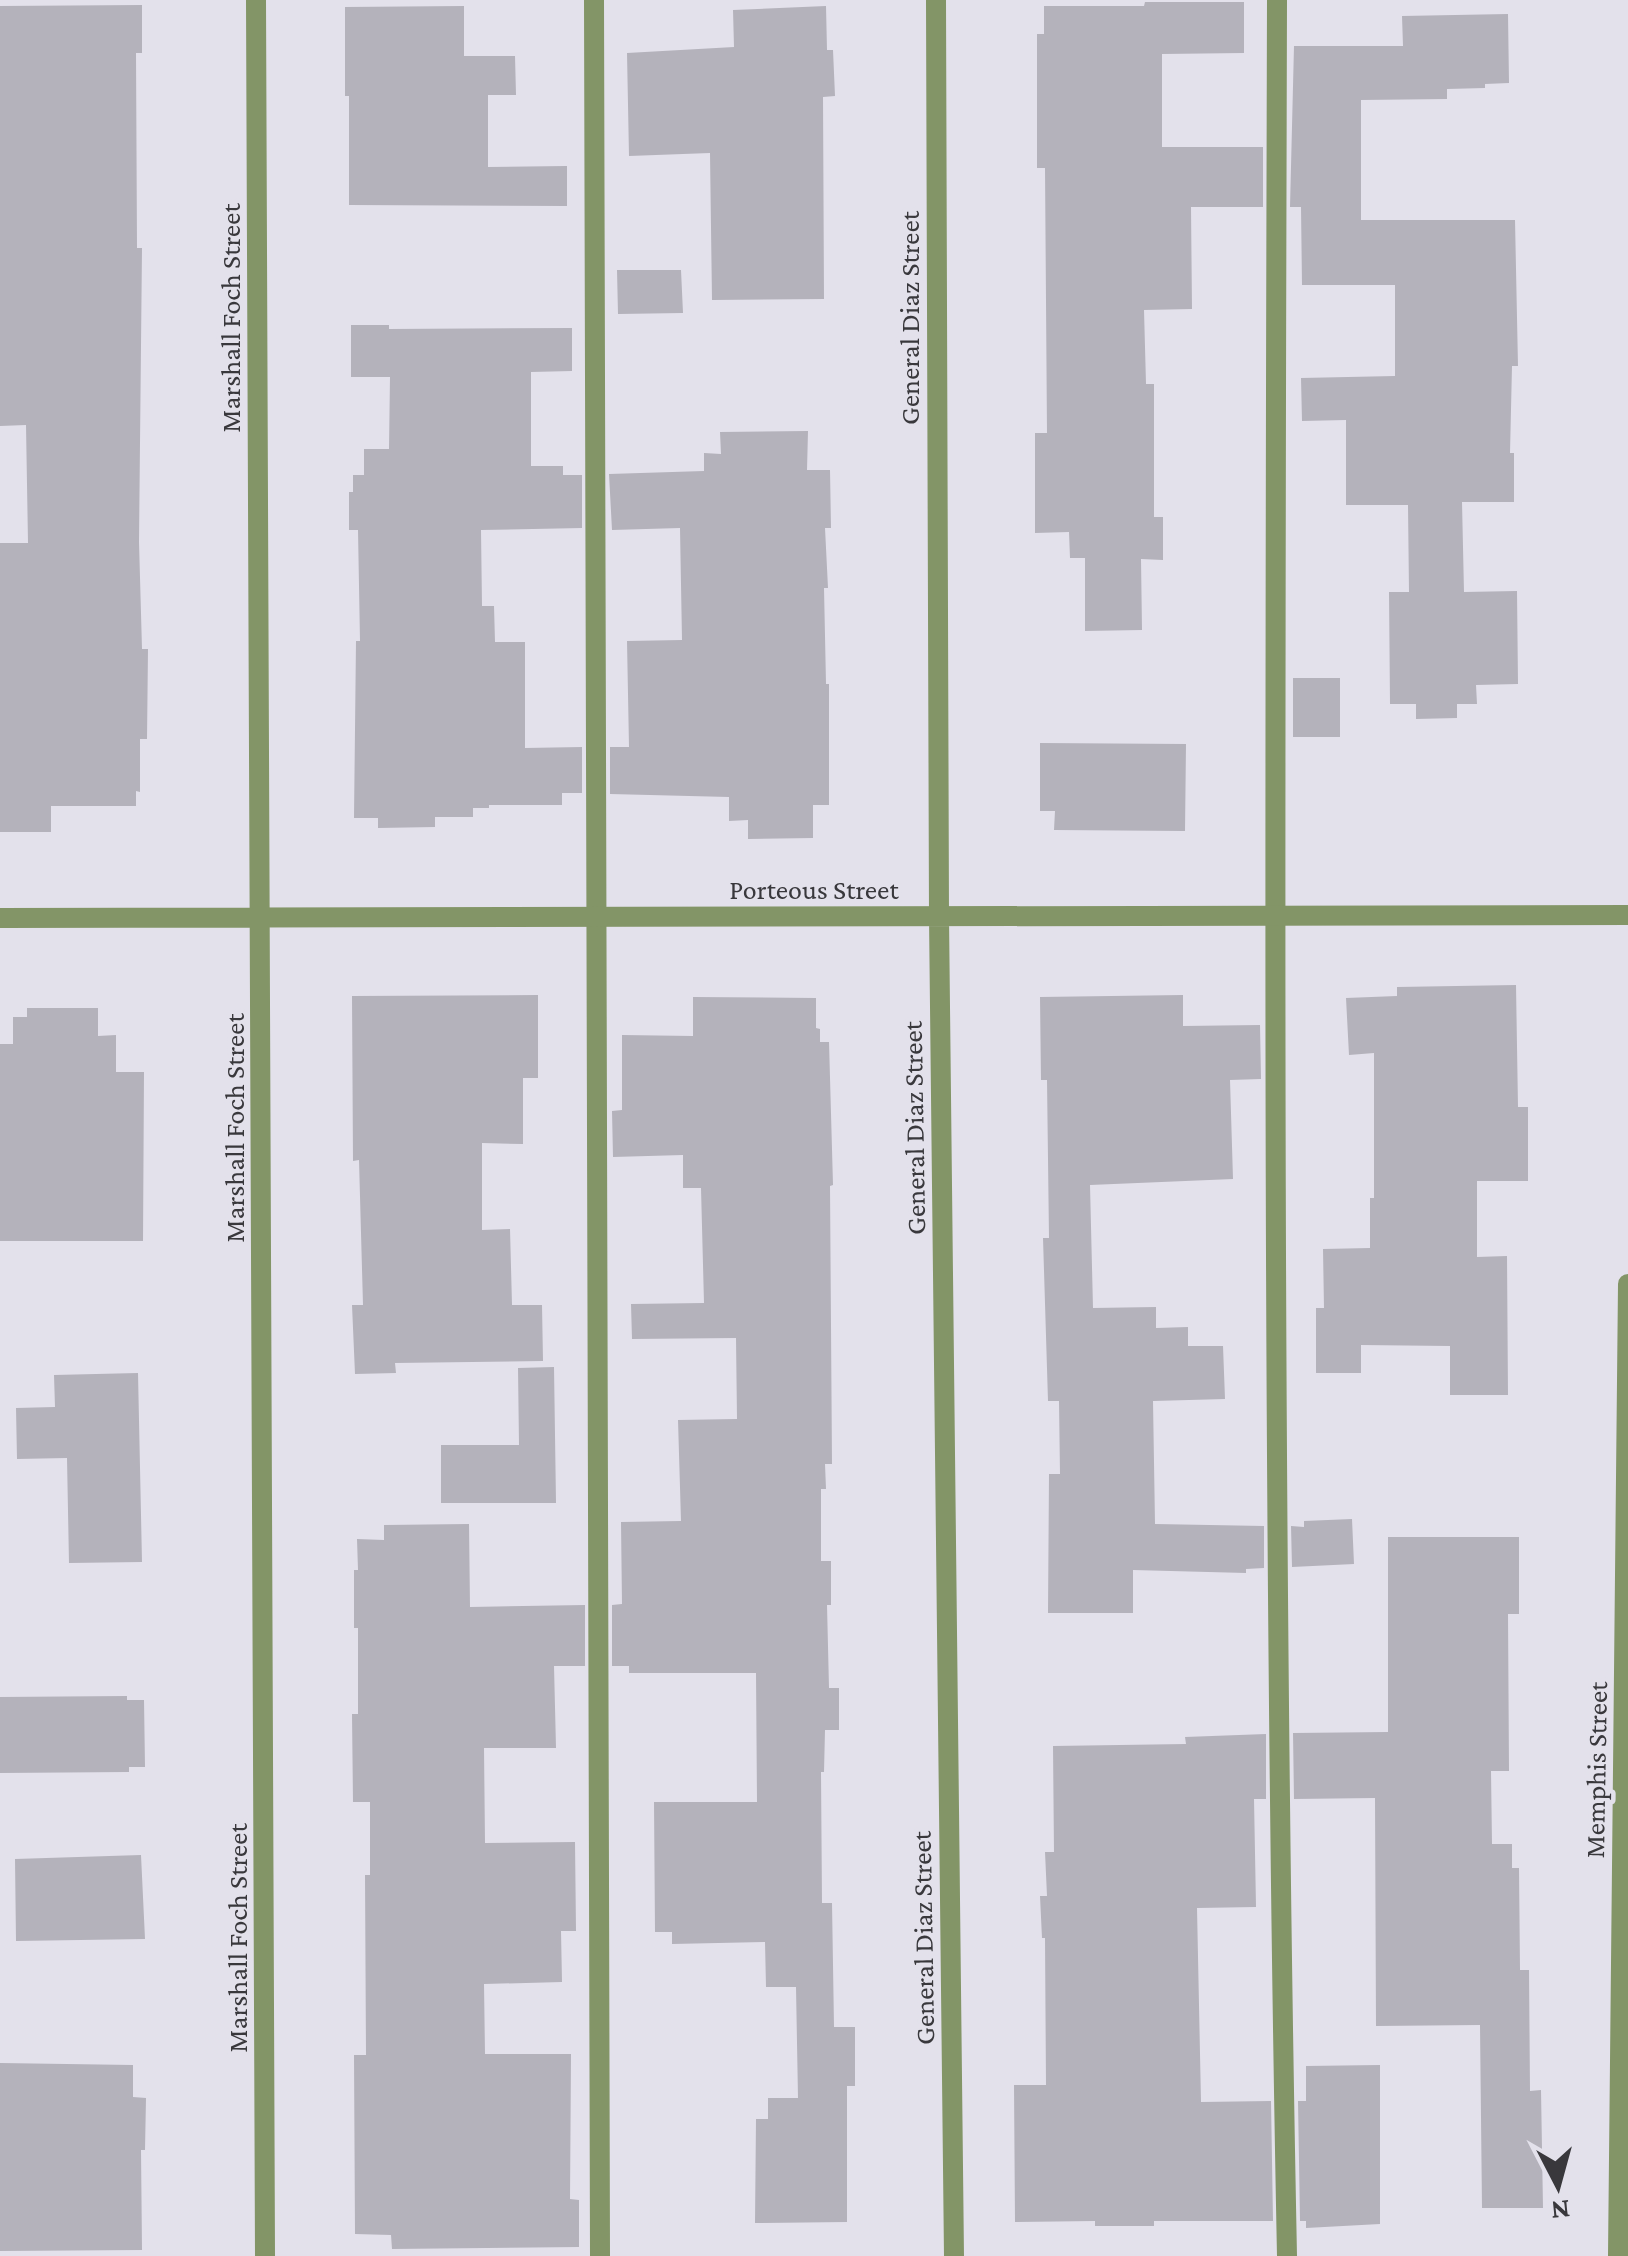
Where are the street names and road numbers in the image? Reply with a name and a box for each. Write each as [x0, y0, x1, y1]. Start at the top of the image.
street label: Marshall Foch Street [215, 203, 246, 433]
street label: General Diaz Street [894, 210, 925, 425]
street label: Porteous Street [729, 874, 899, 905]
street label: Marshall Foch Street [219, 1013, 250, 1243]
street label: General Diaz Street [897, 1020, 931, 1235]
street label: Memphis Street [1579, 1681, 1613, 1859]
street label: Marshall Foch Street [222, 1823, 253, 2053]
street label: General Diaz Street [906, 1830, 940, 2045]

